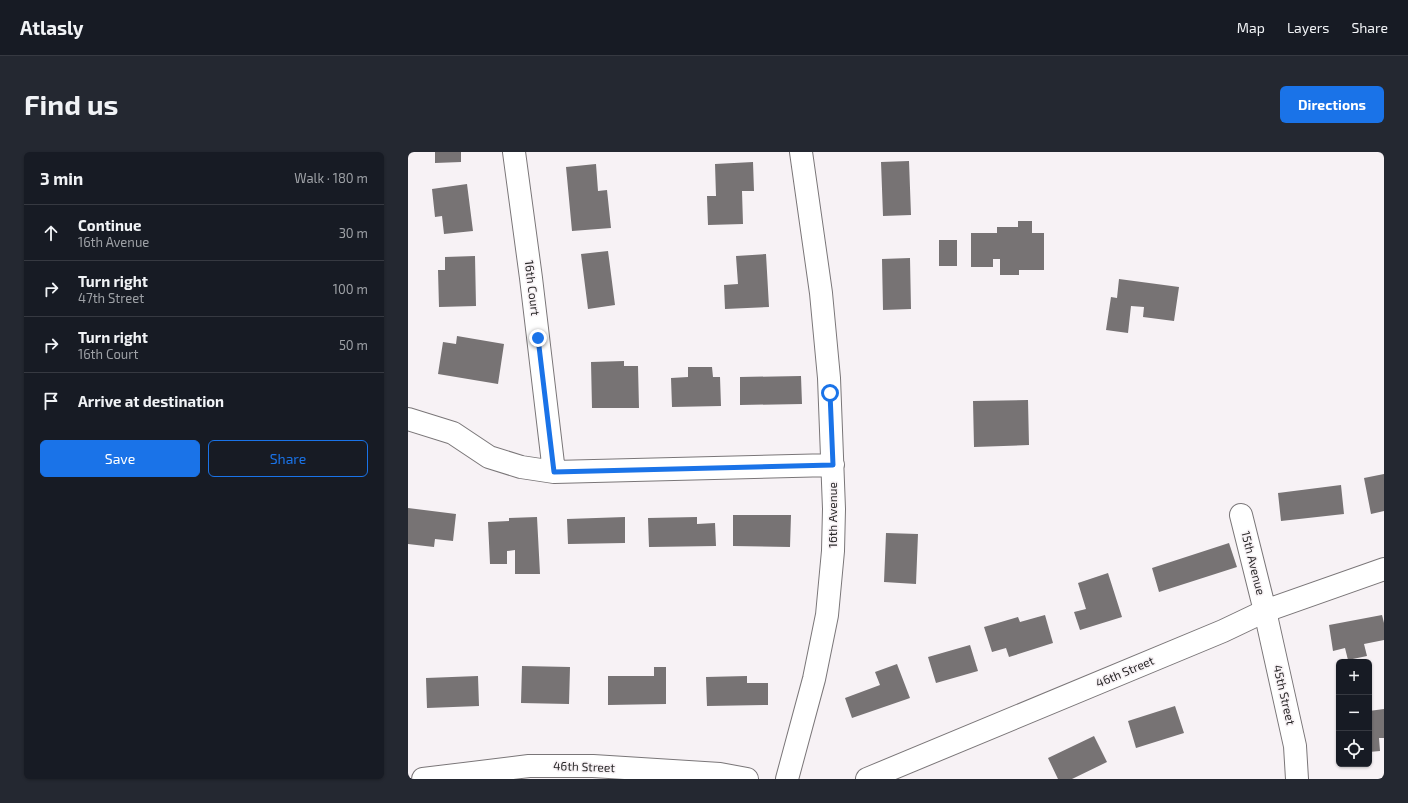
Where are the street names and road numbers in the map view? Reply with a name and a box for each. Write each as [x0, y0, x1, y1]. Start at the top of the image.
street label: 16th Court [523, 259, 543, 317]
street label: 16th Avenue [825, 482, 839, 548]
street label: 15th Avenue [1239, 529, 1269, 596]
street label: 46th Street [1093, 652, 1156, 690]
street label: 45th Street [1271, 663, 1299, 727]
street label: 46th Street [553, 758, 616, 774]

